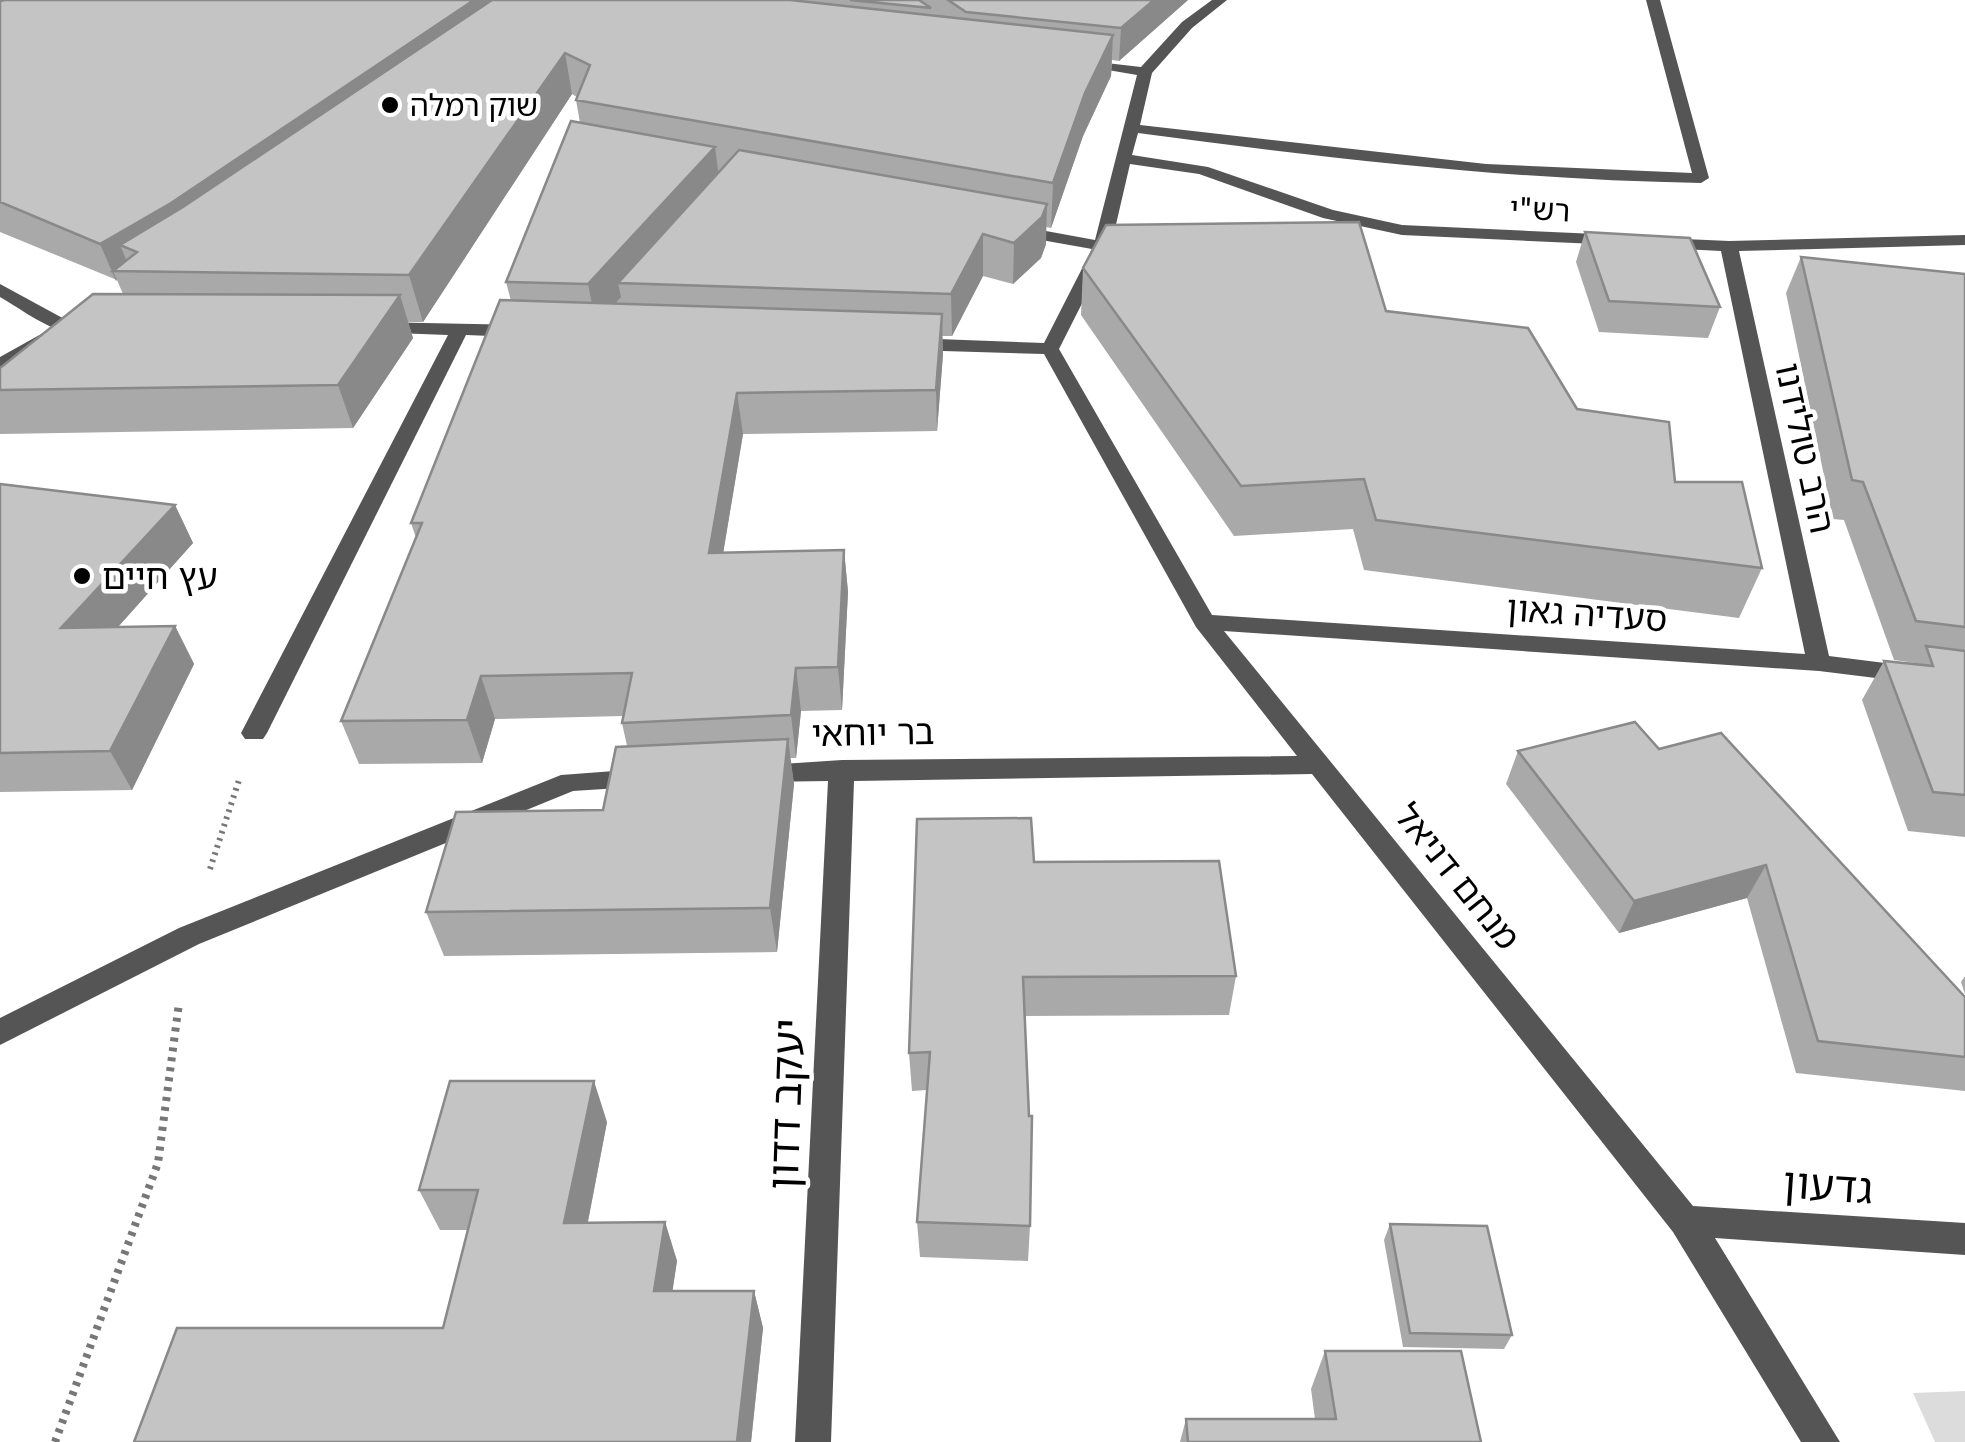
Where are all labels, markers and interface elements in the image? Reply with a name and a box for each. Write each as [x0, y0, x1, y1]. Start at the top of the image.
place label: שוק רמלה [410, 87, 538, 123]
marker: שוק רמלה [379, 94, 401, 116]
street label: רש"י [1509, 189, 1571, 229]
street label: הרב טולידנו [1767, 359, 1845, 537]
place label: עץ חיים [102, 555, 218, 597]
marker: עץ חיים [71, 565, 93, 587]
street label: סעדיה גאון [1505, 586, 1669, 640]
street label: בר יוחאי [811, 710, 935, 754]
street label: מנחם דניאל [1386, 795, 1530, 957]
street label: יעקב דדון [757, 1017, 813, 1191]
street label: גדעון [1781, 1156, 1875, 1214]

